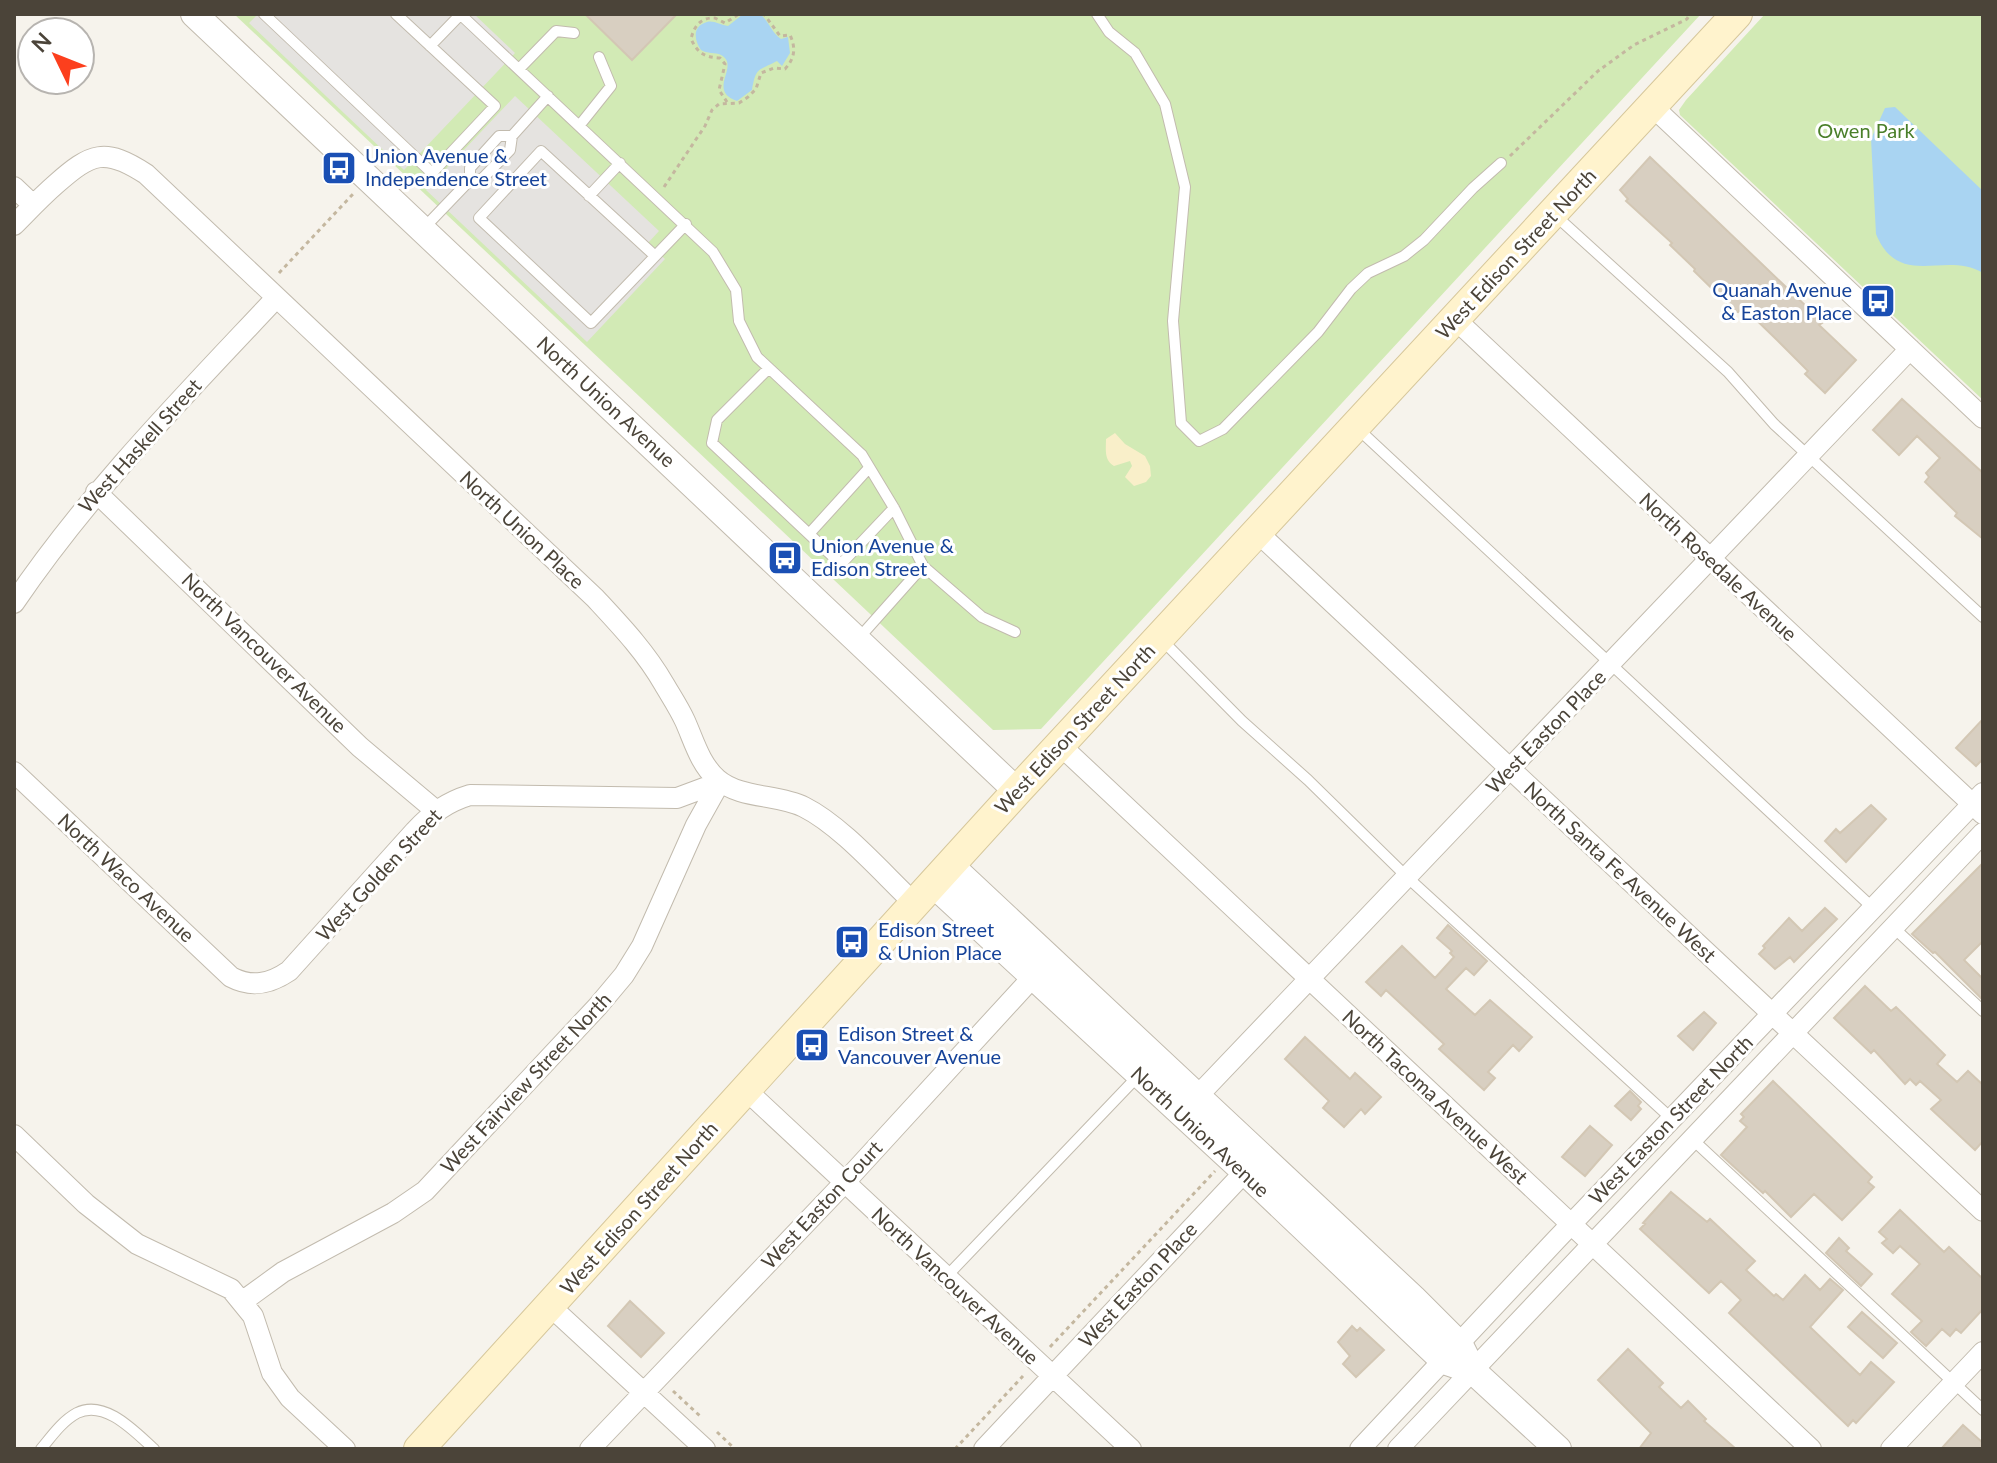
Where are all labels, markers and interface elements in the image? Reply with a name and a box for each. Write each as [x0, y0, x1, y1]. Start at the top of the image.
north arrow [16, 16, 96, 96]
text: N [25, 27, 57, 57]
park label: Owen Park [1817, 118, 1916, 142]
place label: Union Avenue & Independence Street [365, 143, 547, 190]
bus stop icon: Union Avenue & Independence Street [320, 149, 358, 187]
street label: West Edison Street North [1430, 163, 1600, 343]
place label: Quanah Avenue & Easton Place [1712, 277, 1852, 324]
bus stop icon: Quanah Avenue & Easton Place [1859, 282, 1897, 320]
street label: North Union Avenue [532, 331, 681, 472]
street label: West Haskell Street [73, 373, 206, 517]
street label: North Union Place [455, 465, 590, 593]
street label: North Rosedale Avenue [1635, 487, 1802, 645]
place label: Union Avenue & Edison Street [811, 533, 955, 580]
bus stop icon: Union Avenue & Edison Street [766, 539, 804, 577]
street label: North Vancouver Avenue [177, 567, 352, 737]
street label: West Edison Street North [989, 638, 1159, 818]
street label: West Easton Place [1480, 665, 1610, 798]
street label: North Santa Fe Avenue West [1520, 776, 1722, 966]
street label: West Golden Street [311, 803, 446, 946]
street label: North Waco Avenue [54, 808, 200, 947]
place label: Edison Street & Union Place [878, 917, 1002, 964]
bus stop icon: Edison Street & Union Place [833, 923, 871, 961]
street label: West Fairview Street North [435, 987, 615, 1178]
street label: North Tacoma Avenue West [1338, 1004, 1533, 1188]
place label: Edison Street & Vancouver Avenue [838, 1021, 1001, 1068]
bus stop icon: Edison Street & Vancouver Avenue [793, 1026, 831, 1064]
street label: West Easton Street North [1583, 1030, 1757, 1209]
street label: North Union Avenue [1126, 1061, 1275, 1202]
street label: West Edison Street North [554, 1116, 722, 1299]
street label: West Easton Court [756, 1135, 887, 1273]
street label: North Vancouver Avenue [867, 1202, 1044, 1369]
street label: West Easton Place [1073, 1217, 1201, 1352]

